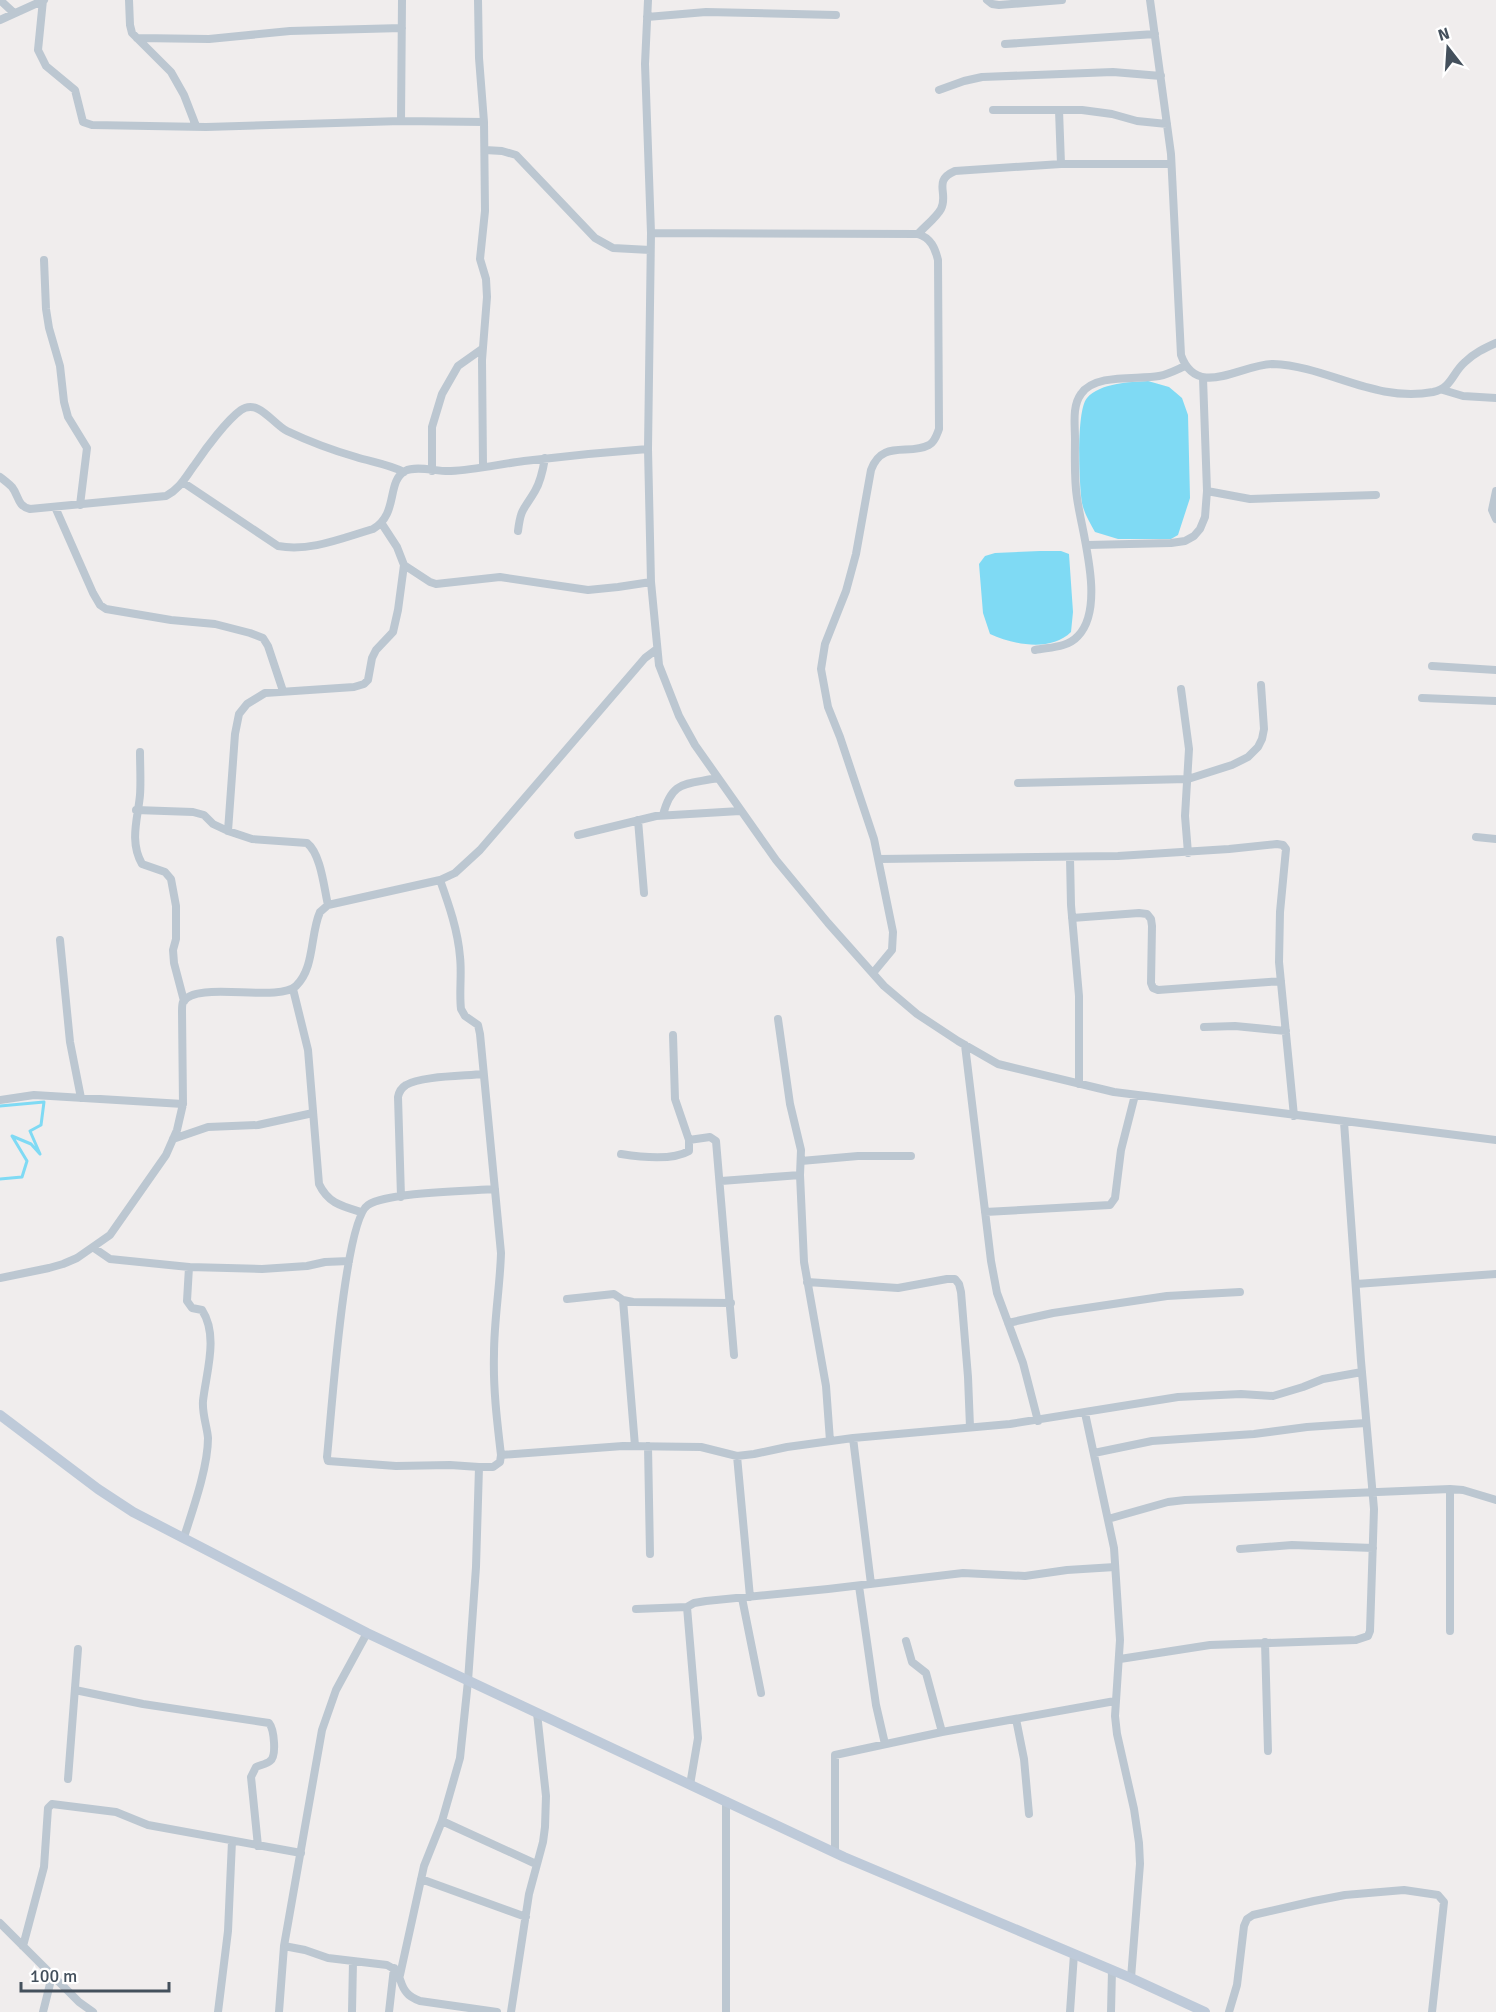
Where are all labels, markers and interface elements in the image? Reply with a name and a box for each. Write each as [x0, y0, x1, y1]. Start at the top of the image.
north arrow [1418, 18, 1478, 78]
text: N [1436, 23, 1452, 46]
scale bar [21, 1955, 170, 1993]
text: 100 m [30, 1965, 77, 1987]

